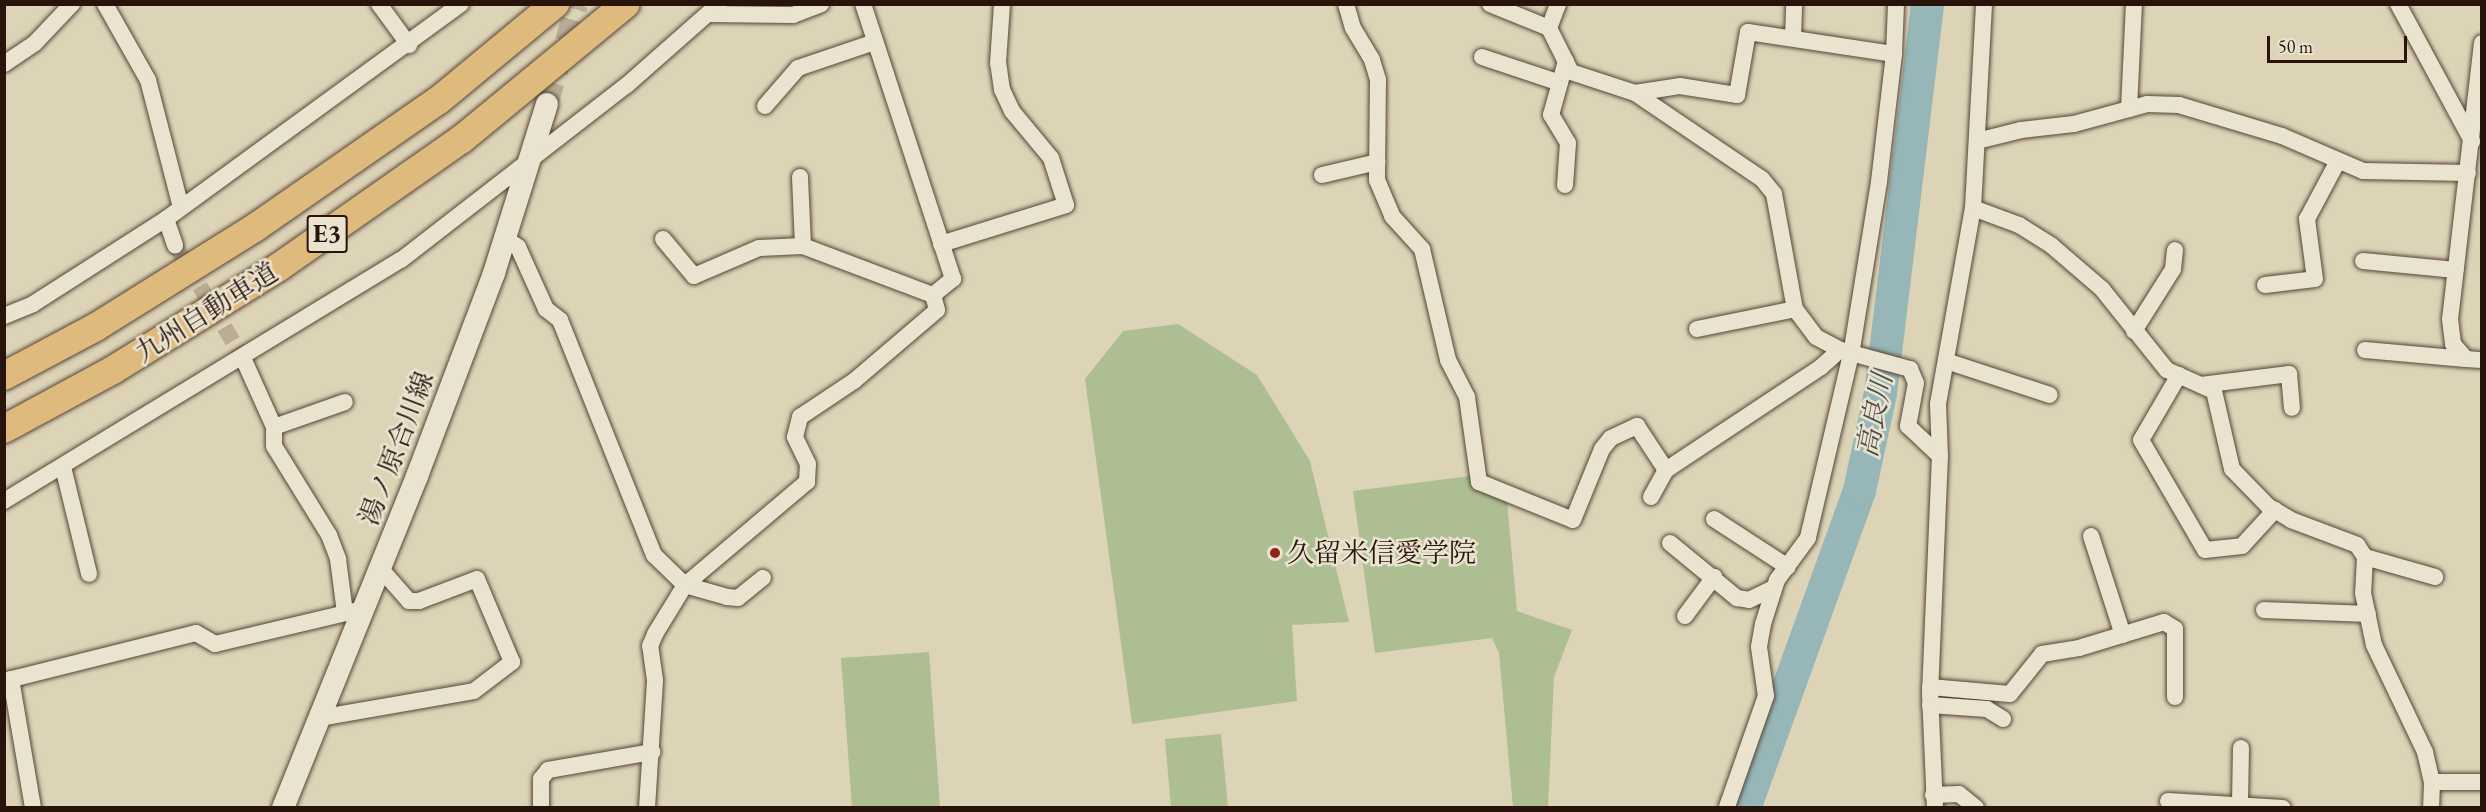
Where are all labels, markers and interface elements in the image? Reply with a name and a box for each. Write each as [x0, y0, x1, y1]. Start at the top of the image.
scale bar [2270, 24, 2410, 62]
text: 50 m [2278, 35, 2313, 58]
road number: E3 [306, 211, 348, 257]
street label: 九州自動車道 [129, 255, 283, 369]
street label: 湯ノ原合川線 [352, 367, 440, 529]
water label: 高良川 [1849, 371, 1899, 459]
place label: 久留米信愛学院 [1287, 537, 1476, 569]
marker: 久留米信愛学院 [1268, 546, 1282, 560]

